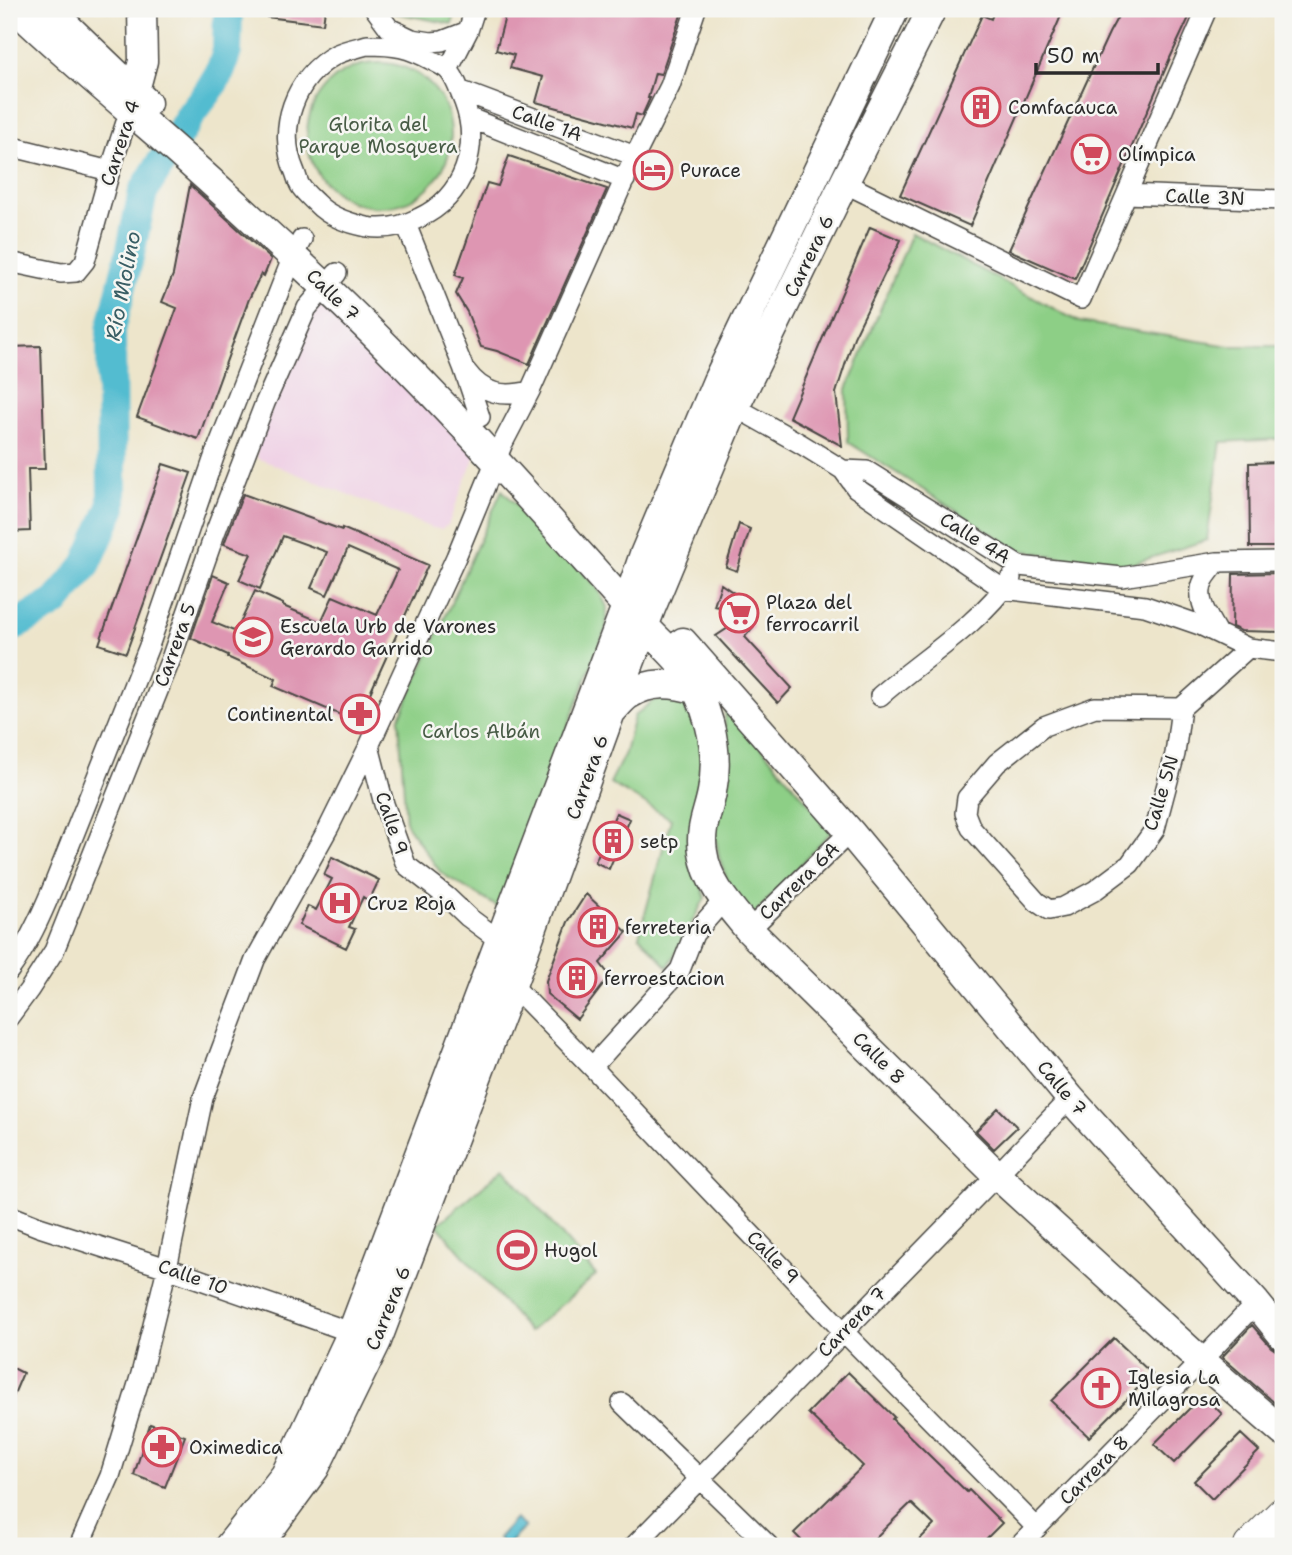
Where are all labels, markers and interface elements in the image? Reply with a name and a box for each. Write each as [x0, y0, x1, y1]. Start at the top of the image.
scale bar [1036, 32, 1159, 76]
text: 50 m [1047, 42, 1100, 70]
building icon: Comfacauca [960, 86, 1002, 128]
place label: Comfacauca [1008, 95, 1117, 120]
street label: Carrera 4 [94, 97, 146, 189]
street label: Calle 1A [509, 99, 586, 147]
park label: Glorita del Parque Mosquera [299, 112, 458, 159]
supermarket icon: Olímpica [1070, 133, 1112, 175]
place label: Olímpica [1118, 142, 1196, 167]
hotel icon: Purace [632, 149, 674, 191]
place label: Purace [680, 158, 741, 183]
street label: Calle 3N [1165, 183, 1245, 211]
street label: Carrera 6 [778, 211, 840, 301]
water label: Río Molino [99, 229, 147, 343]
street label: Calle 7 [301, 263, 365, 327]
street label: Calle 4A [935, 507, 1015, 570]
place label: Plaza del ferrocarril [766, 590, 859, 637]
supermarket icon: Plaza del ferrocarril [718, 592, 760, 634]
street label: Carrera 5 [148, 600, 202, 690]
place label: Escuela Urb de Varones Gerardo Garrido [280, 614, 496, 661]
school or university icon: Escuela Urb de Varones Gerardo Garrido [232, 616, 274, 658]
pharmacy icon: Continental [339, 693, 381, 735]
place label: Continental [227, 702, 333, 727]
park label: Carlos Albán [422, 719, 540, 744]
street label: Carrera 6 [560, 731, 614, 823]
street label: Calle 5N [1138, 752, 1184, 834]
street label: Calle 9 [370, 788, 414, 858]
building icon: setp [592, 820, 634, 862]
place label: setp [640, 829, 678, 854]
street label: Carrera 6A [753, 836, 845, 926]
hospital icon: Cruz Roja [319, 882, 361, 924]
place label: Cruz Roja [367, 891, 456, 916]
building icon: ferreteria [577, 906, 619, 948]
place label: ferreteria [625, 915, 712, 940]
building icon: ferroestacion [556, 957, 598, 999]
place label: ferroestacion [604, 966, 725, 991]
street label: Calle 8 [847, 1026, 911, 1090]
street label: Calle 7 [1032, 1055, 1092, 1121]
street label: Calle 9 [741, 1225, 805, 1289]
sports icon: Hugol [496, 1229, 538, 1271]
place label: Hugol [544, 1238, 598, 1263]
street label: Calle 10 [155, 1253, 231, 1301]
street label: Carrera 6 [360, 1262, 416, 1354]
street label: Carrera 7 [812, 1281, 892, 1363]
place label: Iglesia La Milagrosa [1128, 1365, 1220, 1412]
church icon: Iglesia La Milagrosa [1080, 1367, 1122, 1409]
pharmacy icon: Oximedica [141, 1426, 183, 1468]
street label: Carrera 8 [1054, 1430, 1134, 1510]
place label: Oximedica [189, 1435, 283, 1460]

